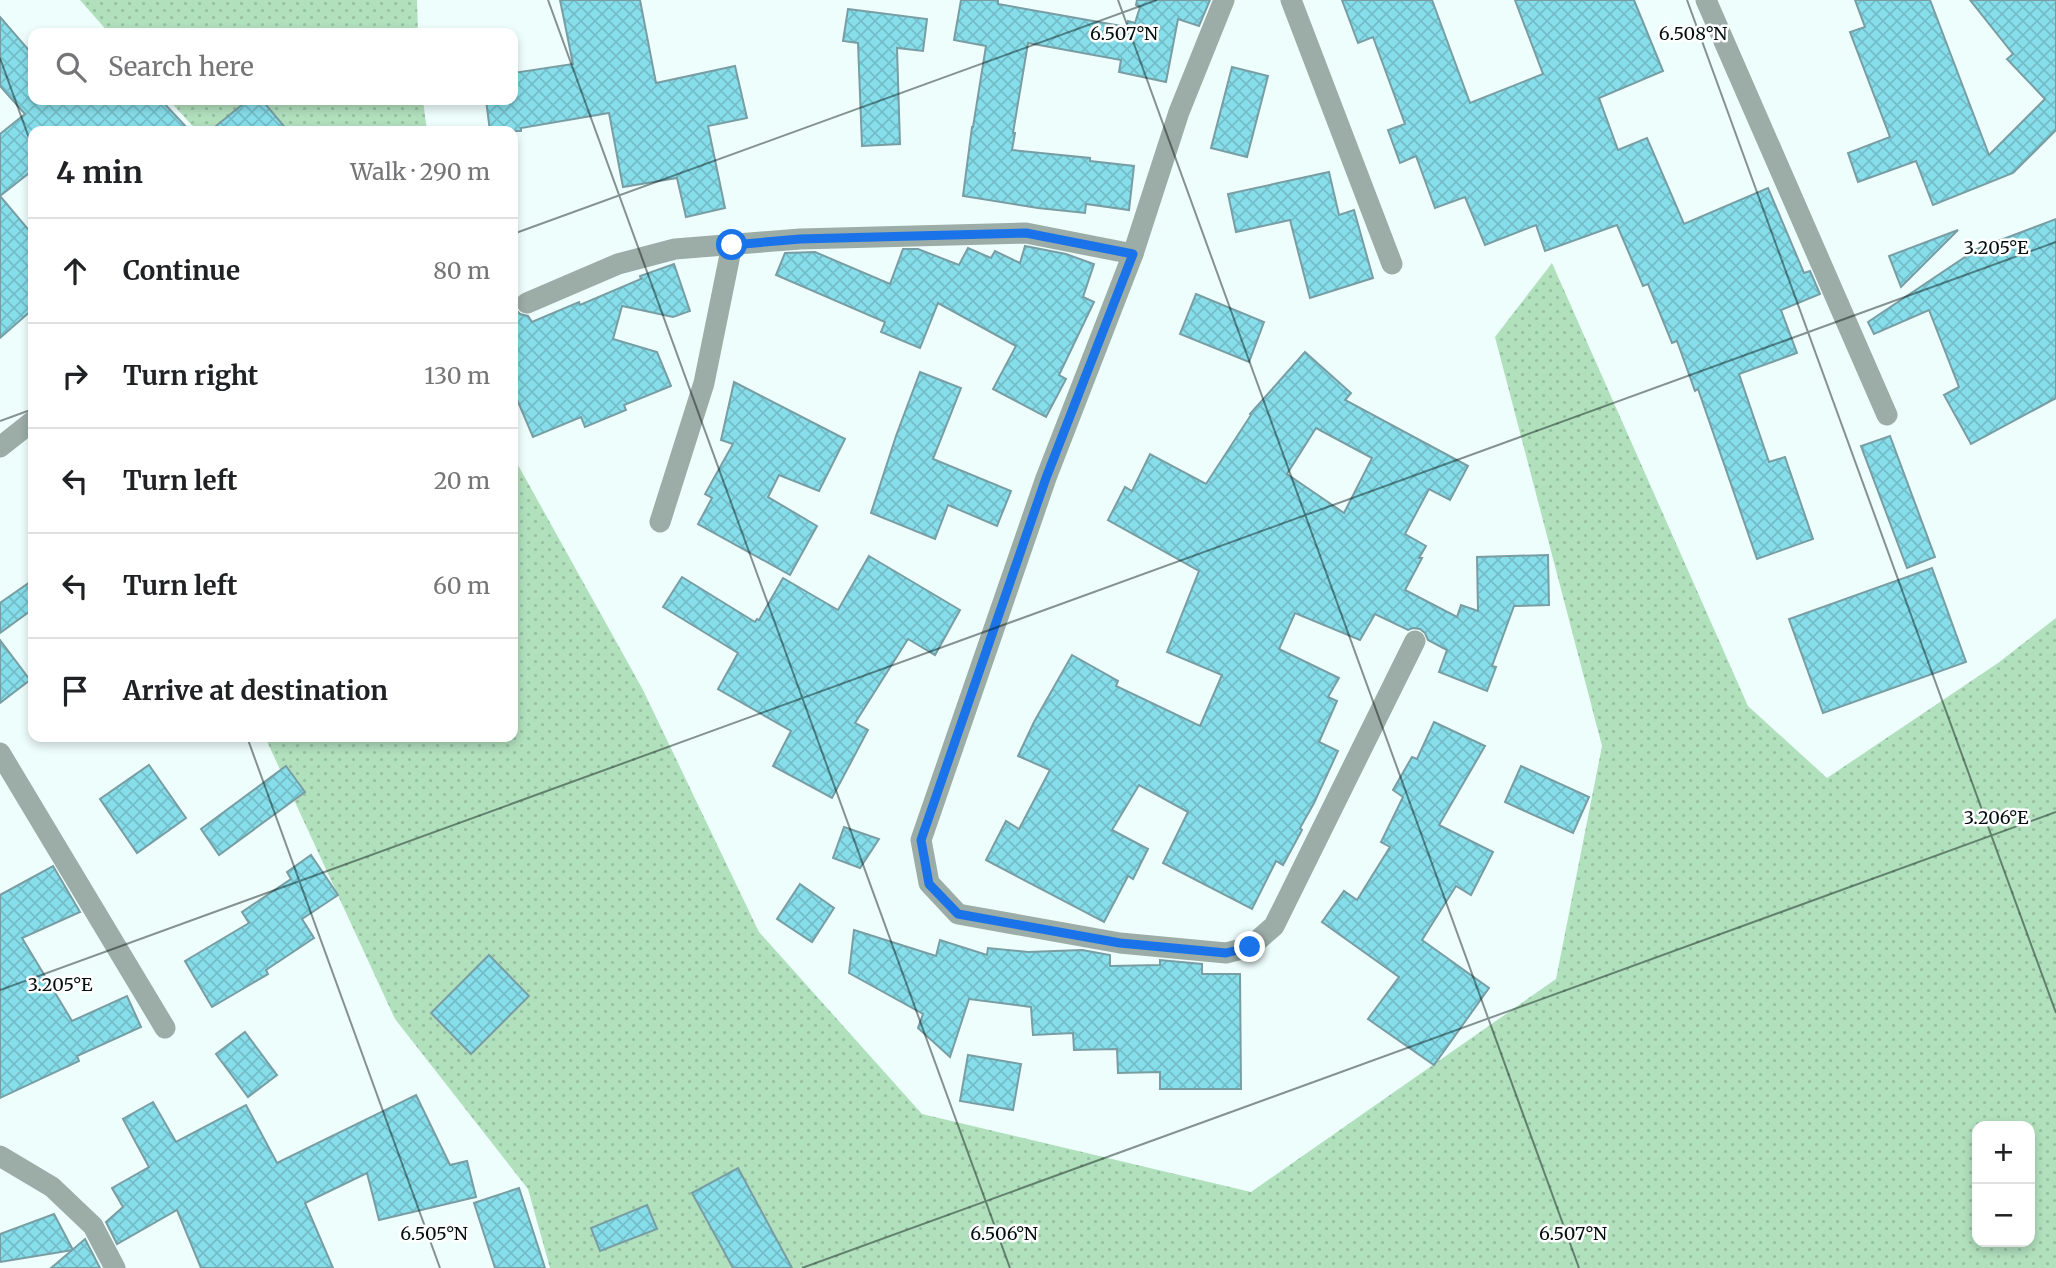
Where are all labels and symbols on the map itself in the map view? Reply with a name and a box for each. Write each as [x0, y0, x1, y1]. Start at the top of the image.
text: 6.507°N [1090, 22, 1158, 45]
text: 6.508°N [1659, 22, 1727, 45]
route start [716, 229, 747, 260]
text: 3.205°E [1964, 236, 2029, 259]
text: 3.206°E [1964, 806, 2029, 829]
route end [1234, 931, 1265, 962]
text: 3.205°E [28, 973, 93, 996]
text: 6.505°N [400, 1222, 468, 1245]
text: 6.506°N [970, 1222, 1038, 1245]
text: 6.507°N [1539, 1222, 1607, 1245]

